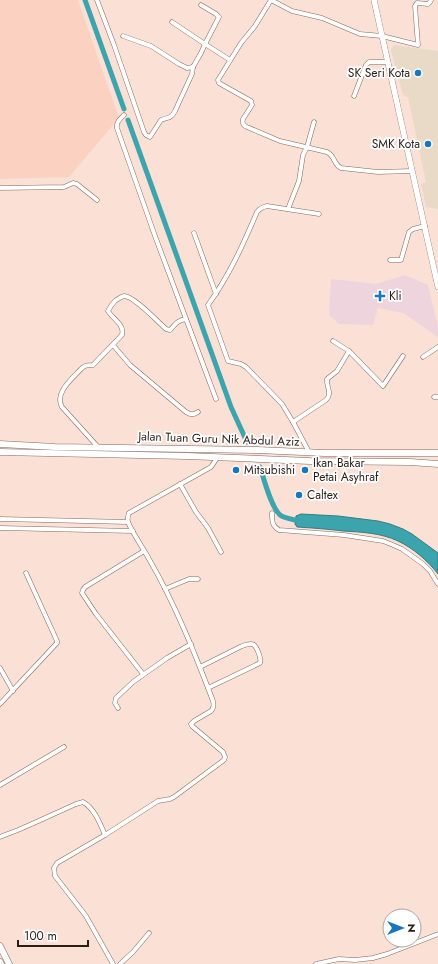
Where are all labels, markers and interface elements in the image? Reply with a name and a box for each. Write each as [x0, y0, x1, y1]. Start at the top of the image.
place label: SK Seri Kota [348, 64, 410, 82]
marker: SK Seri Kota [413, 68, 423, 78]
place label: SMK Kota [372, 135, 420, 153]
marker: SMK Kota [423, 139, 433, 149]
place label: Kli [389, 287, 402, 305]
marker: Kli [374, 290, 386, 302]
street label: Jalan Tuan Guru Nik Abdul Aziz [136, 427, 301, 451]
place label: Ikan Bakar Petai Asyhraf [313, 454, 379, 486]
place label: Mitsubishi [244, 461, 295, 479]
marker: Mitsubishi [231, 465, 241, 475]
marker: Ikan Bakar Petai Asyhraf [300, 465, 310, 475]
place label: Caltex [307, 486, 339, 504]
marker: Caltex [294, 490, 304, 500]
north arrow [382, 908, 422, 948]
scale bar [18, 922, 88, 948]
text: N [404, 924, 420, 932]
text: 100 m [24, 927, 57, 945]

